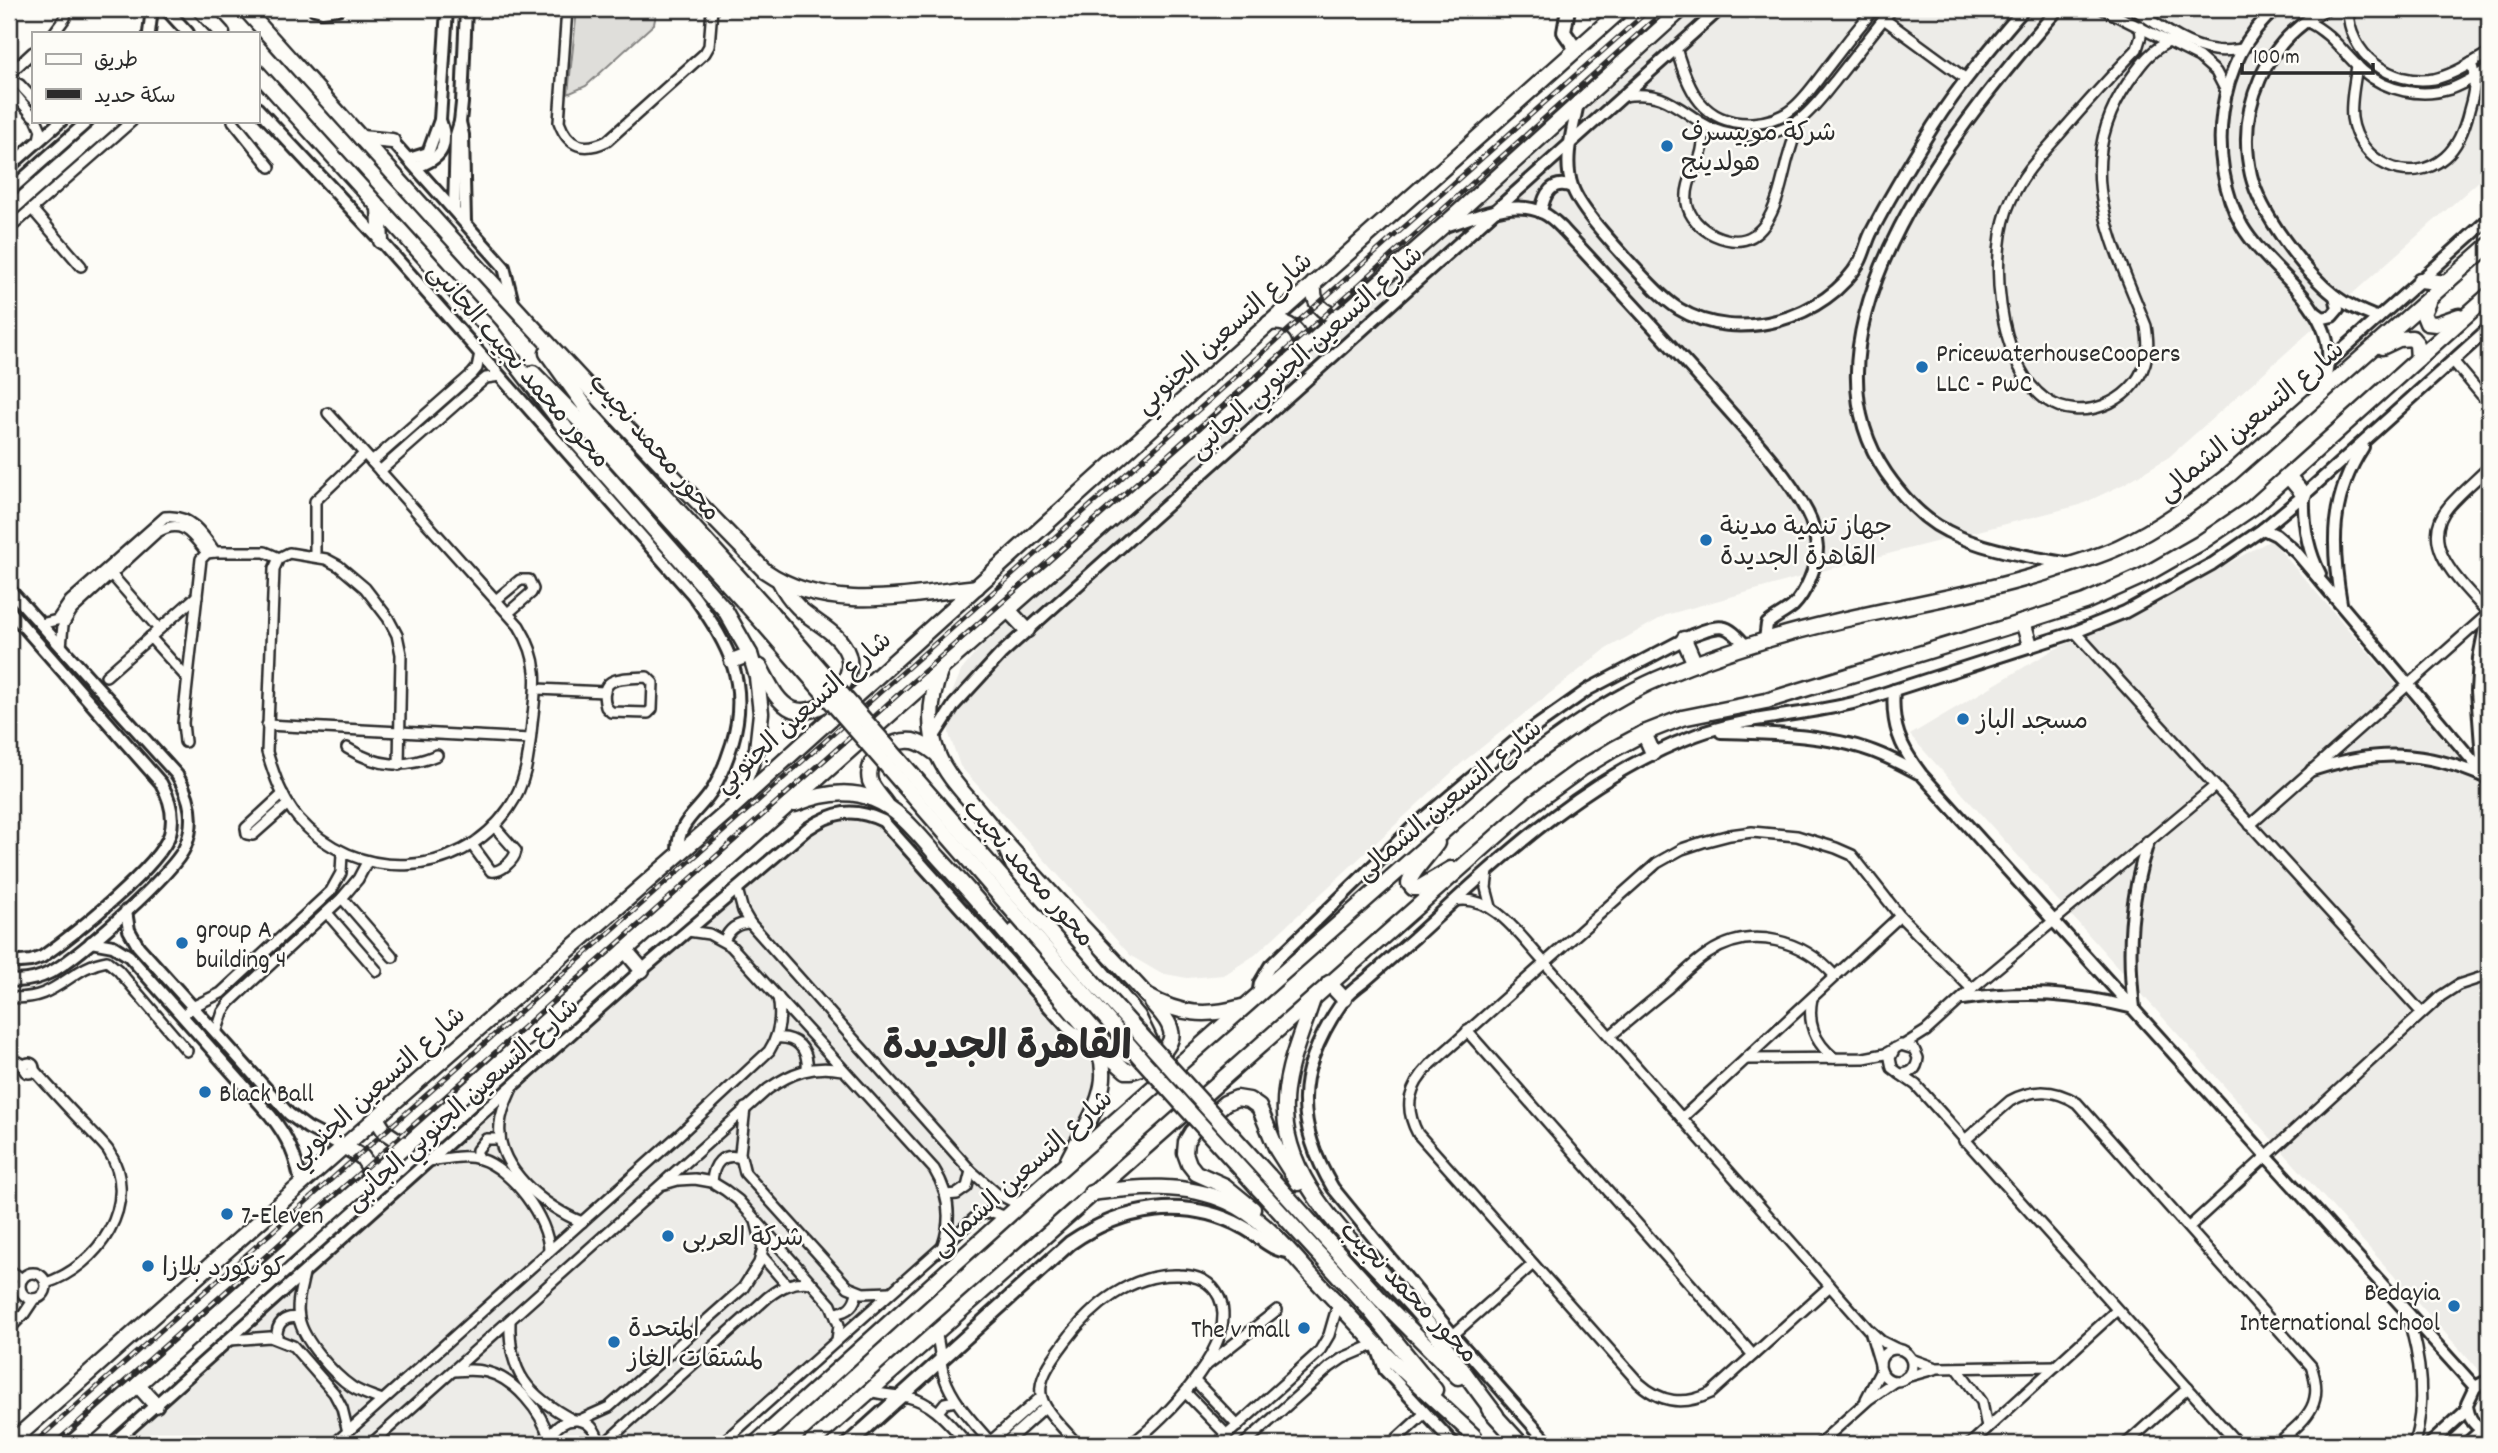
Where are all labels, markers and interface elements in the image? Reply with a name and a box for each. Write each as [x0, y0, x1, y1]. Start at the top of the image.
legend [32, 32, 259, 122]
scale bar [2242, 32, 2374, 76]
text: 100 m [2253, 44, 2300, 74]
text: طريق [94, 47, 138, 77]
text: سكة حديد [94, 83, 176, 113]
place label: شركة موبيسرف هولدينج [1681, 116, 1836, 183]
marker: شركة موبيسرف هولدينج [1659, 138, 1675, 154]
street label: شارع التسعين الجنوبي الجانبى [1182, 238, 1434, 470]
street label: شارع التسعين الجنوبي [1128, 245, 1323, 425]
street label: محور محمد نجيب الجانبى [417, 255, 618, 478]
street label: شارع التسعين الشمالى [2151, 333, 2354, 512]
place label: PricewaterhouseCoopers LLC - PwC [1936, 337, 2181, 404]
marker: PricewaterhouseCoopers LLC - PwC [1914, 359, 1930, 375]
street label: محور محمد نجيب [578, 366, 728, 531]
place label: جهاز تنمية مدينة القاهرة الجديدة [1720, 510, 1892, 577]
marker: جهاز تنمية مدينة القاهرة الجديدة [1698, 532, 1714, 548]
street label: شارع التسعين الجنوبي [707, 624, 902, 804]
place label: مسجد الباز [1975, 704, 2088, 741]
marker: مسجد الباز [1955, 711, 1971, 727]
street label: شارع التسعين الشمالى [1349, 712, 1552, 891]
street label: محور محمد نجيب [952, 792, 1102, 957]
place label: group A building 4 [196, 913, 287, 980]
marker: group A building 4 [174, 935, 190, 951]
street label: شارع التسعين الجنوبي الجانبى [338, 990, 590, 1222]
street label: شارع التسعين الجنوبي [281, 999, 476, 1179]
district label: القاهرة الجديدة [882, 1022, 1132, 1079]
place label: Black Ball [219, 1077, 314, 1114]
street label: شارع التسعين الشمالى [924, 1082, 1123, 1267]
marker: Black Ball [197, 1084, 213, 1100]
place label: 7-Eleven [241, 1199, 324, 1236]
marker: 7-Eleven [219, 1206, 235, 1222]
street label: محور محمد نجيب [1330, 1214, 1485, 1373]
place label: شركة العربى [682, 1221, 804, 1258]
marker: شركة العربى [660, 1228, 676, 1244]
place label: كونكورد بلازا [162, 1251, 285, 1288]
marker: كونكورد بلازا [140, 1258, 156, 1274]
place label: Bedayia International School [2240, 1276, 2441, 1343]
marker: Bedayia International School [2446, 1298, 2462, 1314]
place label: المتحدة لمشتقات الغاز [626, 1312, 763, 1379]
place label: The v mall [1191, 1313, 1290, 1350]
marker: The v mall [1296, 1320, 1312, 1336]
marker: المتحدة لمشتقات الغاز [606, 1334, 622, 1350]

